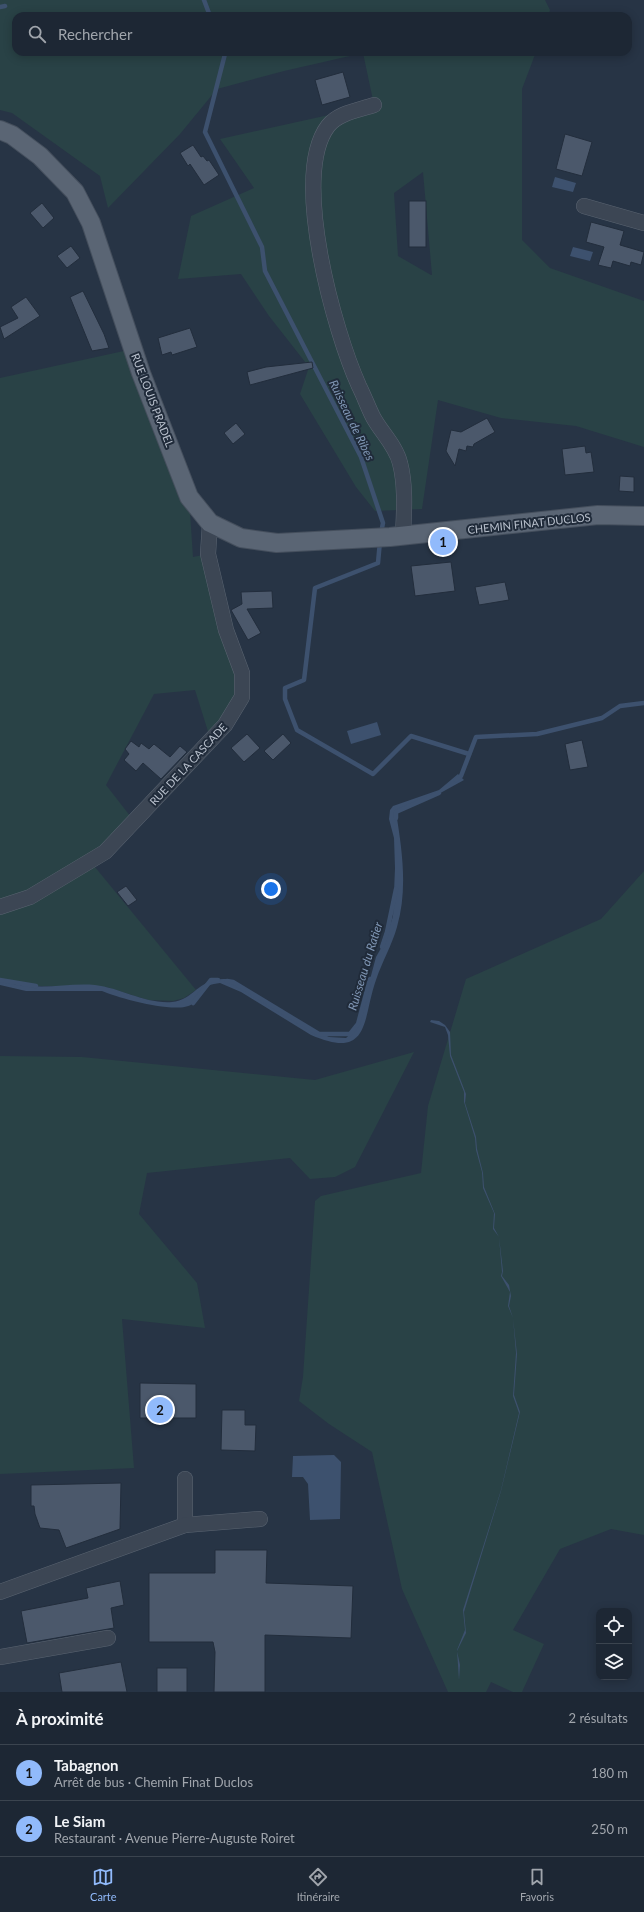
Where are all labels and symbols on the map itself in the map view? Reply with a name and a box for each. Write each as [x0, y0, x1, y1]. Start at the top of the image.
street label: RUE LOUIS PRADEL [129, 351, 177, 449]
water label: Ruisseau de Ribes [326, 377, 378, 463]
street label: CHEMIN FINAT DUCLOS [467, 510, 591, 536]
pin: 1 [430, 527, 456, 557]
street label: RUE DE LA CASCADE [147, 720, 229, 808]
your location [261, 879, 281, 899]
water label: Ruisseau du Ratier [344, 919, 386, 1012]
pin: 2 [147, 1395, 173, 1425]

